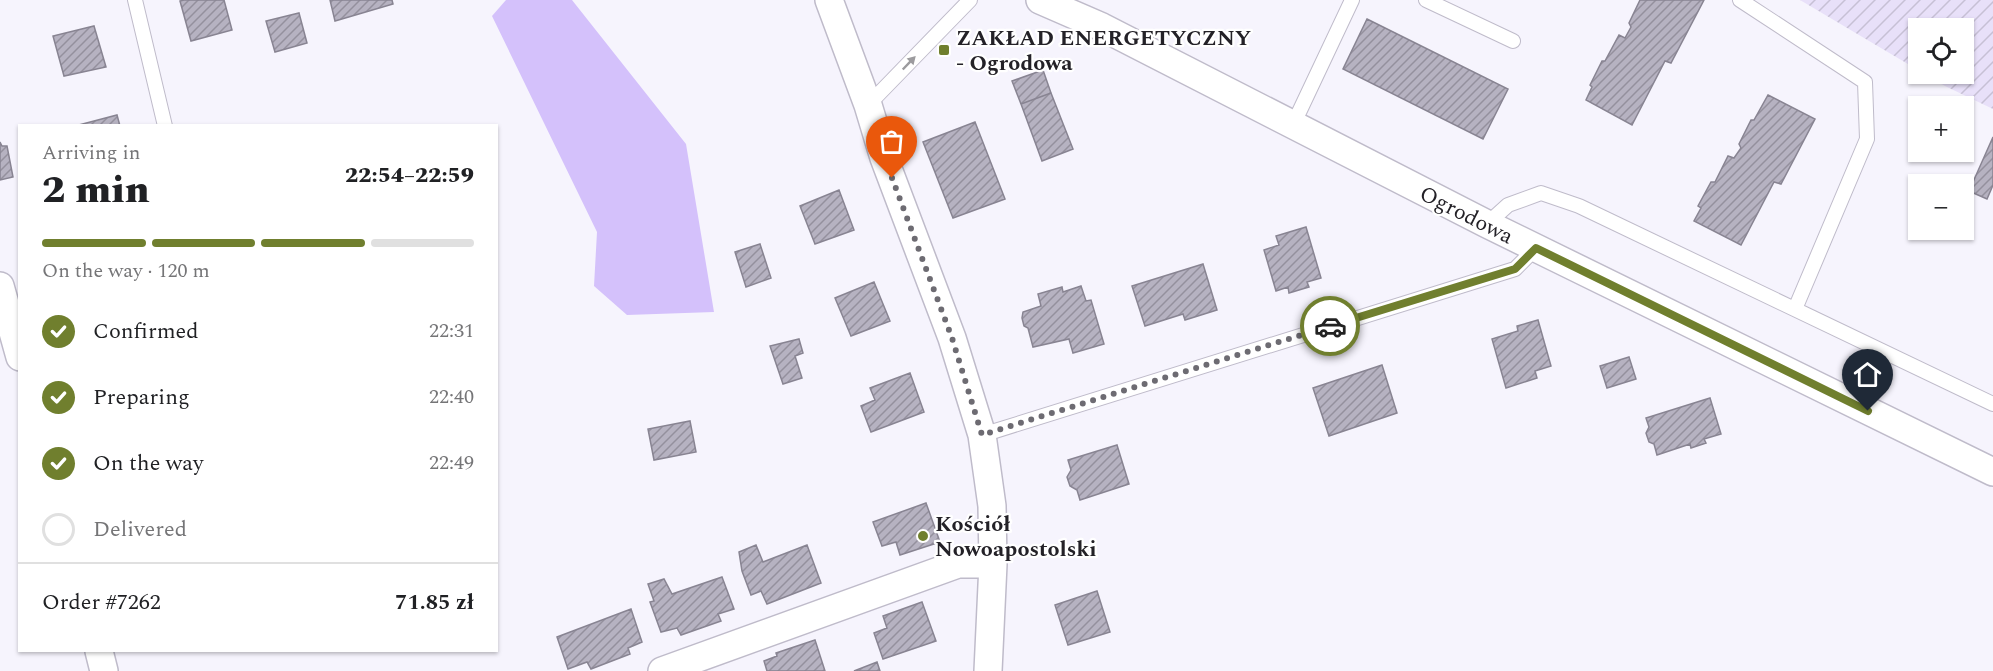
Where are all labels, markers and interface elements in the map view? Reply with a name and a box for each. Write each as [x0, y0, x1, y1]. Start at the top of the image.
map controls [1908, 18, 1974, 240]
button: locate [1908, 18, 1974, 84]
place label: ZAKŁAD ENERGETYCZNY - Ogrodowa [956, 22, 1252, 80]
marker: ZAKŁAD ENERGETYCZNY - Ogrodowa [937, 43, 951, 57]
one-way arrow [902, 55, 916, 70]
button: + [1908, 96, 1974, 162]
pin [866, 116, 917, 178]
icon: bag [875, 125, 908, 158]
text: Arriving in [42, 138, 140, 168]
text: 22:54–22:59 [345, 159, 474, 192]
text: 2 min [42, 161, 150, 220]
button: − [1908, 174, 1974, 240]
street label: Ogrodowa [1413, 178, 1519, 253]
text: On the way · 120 m [42, 256, 210, 286]
courier [1300, 296, 1360, 356]
icon: car [1314, 310, 1347, 343]
icon: check [42, 315, 75, 348]
text: Confirmed [93, 315, 199, 348]
text: 22:31 [429, 316, 474, 346]
pin [1842, 349, 1893, 411]
icon: home [1851, 358, 1884, 391]
icon: check [42, 381, 75, 414]
text: Preparing [93, 381, 190, 414]
text: 22:40 [429, 382, 474, 412]
icon: check [42, 447, 75, 480]
text: On the way [93, 447, 204, 480]
text: 22:49 [429, 448, 474, 478]
place label: Kościół Nowoapostolski [935, 508, 1097, 566]
text: Delivered [93, 513, 187, 546]
marker: Kościół Nowoapostolski [916, 529, 930, 543]
text: Order #7262 [42, 586, 161, 619]
text: 71.85 zł [395, 586, 474, 619]

